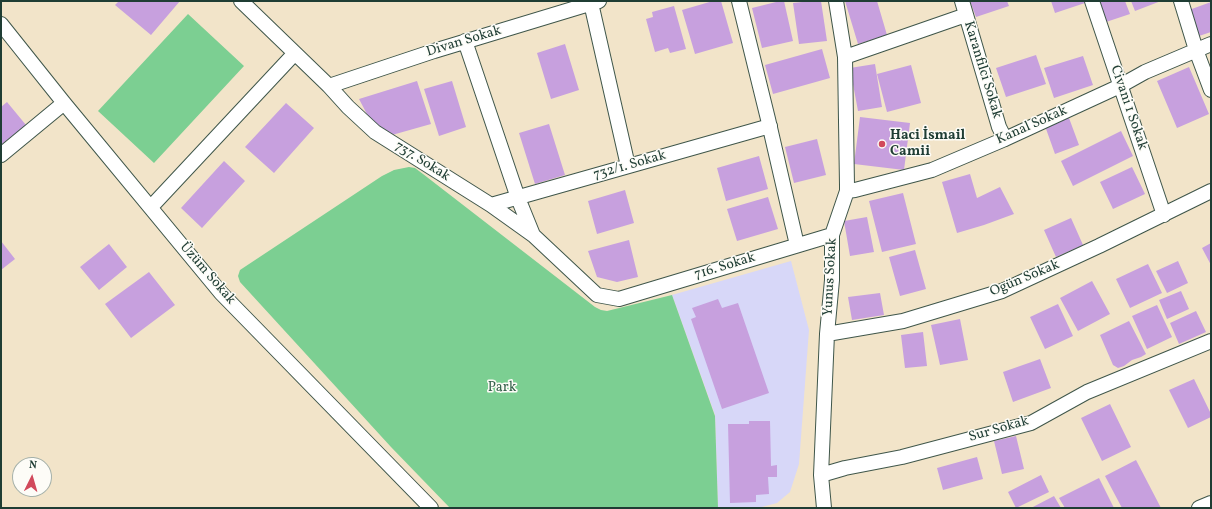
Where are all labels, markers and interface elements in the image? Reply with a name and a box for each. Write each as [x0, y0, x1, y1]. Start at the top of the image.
street label: Karanfilci Sokak [959, 19, 1005, 121]
street label: Divan Sokak [425, 23, 503, 61]
street label: Civani 1 Sokak [1106, 63, 1150, 153]
street label: Kanal Sokak [994, 103, 1070, 149]
place label: Haci İsmail Camii [890, 128, 965, 160]
street label: 737. Sokak [391, 138, 453, 186]
marker: Haci İsmail Camii [877, 139, 887, 149]
street label: 732/1. Sokak [592, 148, 668, 184]
street label: Yunus Sokak [821, 237, 841, 317]
street label: Üzüm Sokak [175, 240, 239, 308]
street label: 716. Sokak [693, 250, 757, 284]
street label: Ogün Sokak [988, 257, 1062, 301]
park label: Park [488, 380, 516, 396]
street label: Sur Sokak [967, 413, 1031, 447]
north arrow [12, 457, 52, 497]
text: N [28, 458, 38, 473]

